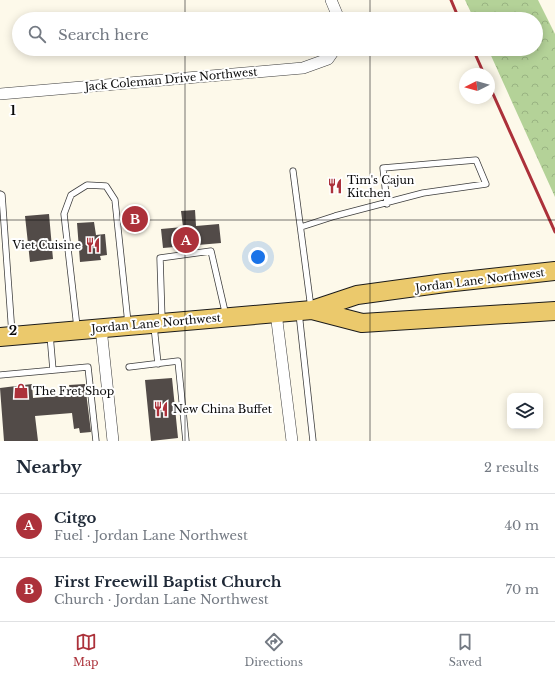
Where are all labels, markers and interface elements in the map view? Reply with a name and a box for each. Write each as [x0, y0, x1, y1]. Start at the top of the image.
search box [12, 12, 543, 56]
icon: search [26, 23, 48, 45]
text: Search here [58, 25, 149, 44]
street label: Jack Coleman Drive Northwest [82, 64, 259, 94]
north arrow [459, 68, 495, 104]
text: 1 [10, 102, 16, 119]
place label: Tim's Cajun Kitchen [347, 173, 415, 200]
restaurant icon: Tim's Cajun Kitchen [326, 177, 344, 195]
pin: B [122, 204, 148, 234]
pin: A [173, 225, 199, 255]
restaurant icon: Viet Cuisine [84, 236, 102, 254]
place label: Viet Cuisine [12, 238, 81, 252]
your location [248, 247, 268, 267]
street label: Jordan Lane Northwest [413, 265, 546, 295]
street label: Jordan Lane Northwest [89, 310, 222, 336]
text: 2 [9, 322, 17, 339]
shop icon: The Fret Shop [12, 382, 30, 400]
place label: The Fret Shop [33, 384, 114, 398]
map controls [507, 393, 543, 429]
button: layers [507, 393, 543, 429]
restaurant icon: New China Buffet [152, 400, 170, 418]
place label: New China Buffet [173, 402, 273, 416]
text: Nearby [16, 457, 82, 478]
text: 2 results [484, 459, 539, 476]
text: Citgo [54, 508, 96, 527]
text: A [24, 517, 34, 534]
text: 40 m [504, 517, 539, 534]
text: Fuel · Jordan Lane Northwest [54, 527, 248, 544]
text: First Freewill Baptist Church [54, 572, 282, 591]
text: B [24, 581, 34, 598]
text: 70 m [506, 581, 539, 598]
text: Church · Jordan Lane Northwest [54, 591, 269, 608]
tab: Map [73, 631, 99, 669]
tab: Directions [244, 631, 303, 669]
tab: Saved [449, 631, 482, 669]

